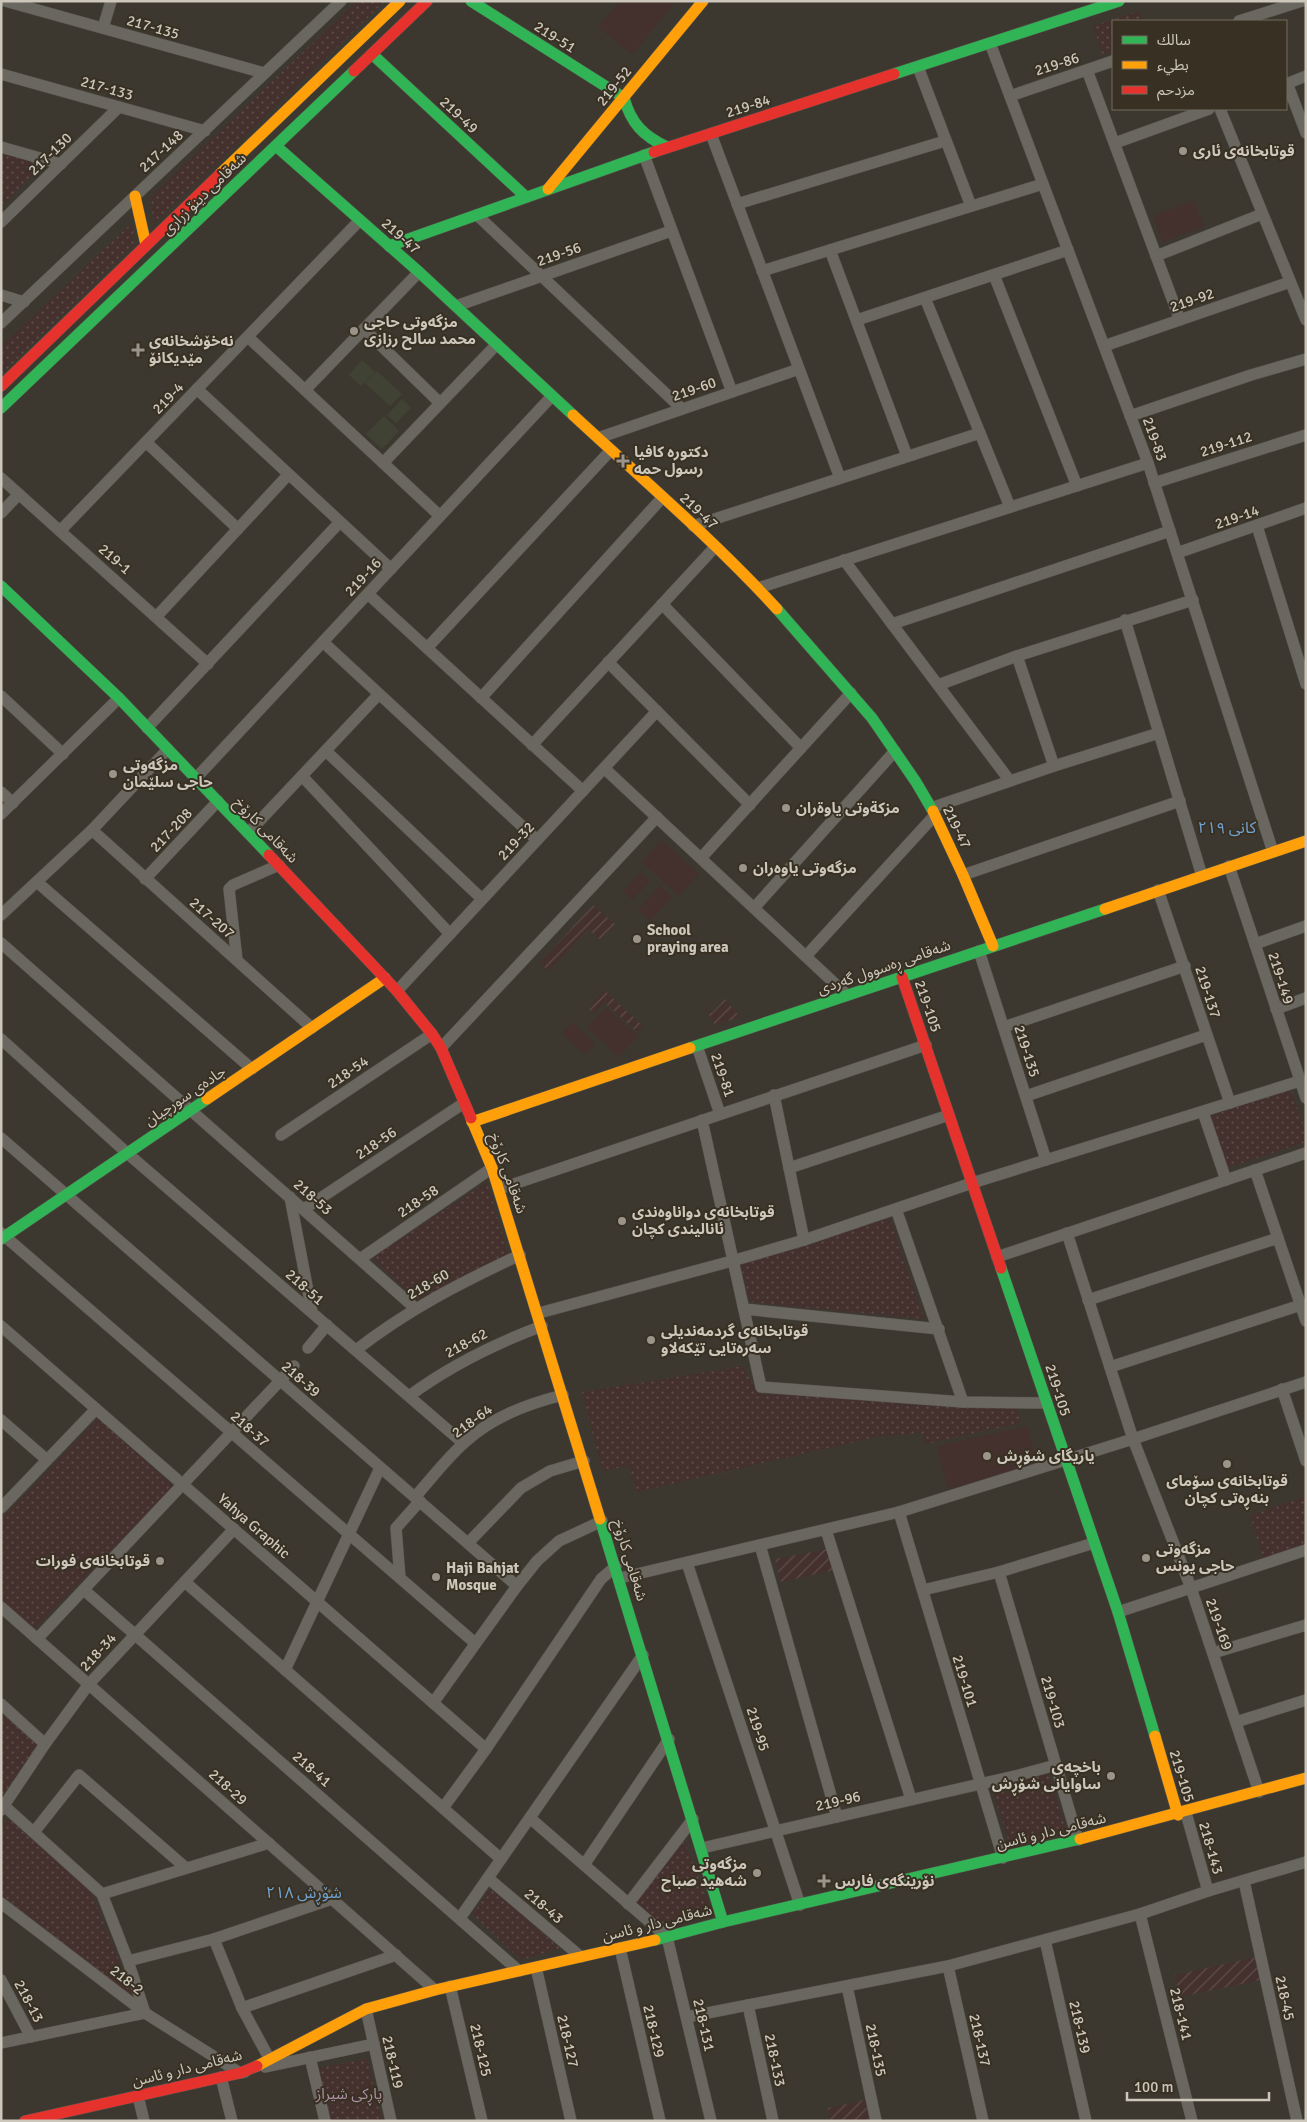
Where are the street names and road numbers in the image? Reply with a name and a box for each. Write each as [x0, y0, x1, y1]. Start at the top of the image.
street label: 217-135 [125, 11, 181, 43]
street label: 219-51 [531, 17, 579, 57]
street label: 219-86 [1032, 48, 1082, 80]
street label: 219-52 [593, 63, 635, 109]
street label: 217-133 [79, 72, 135, 104]
street label: 219-84 [723, 90, 773, 122]
street label: 219-49 [436, 93, 482, 137]
street label: 217-148 [135, 126, 187, 176]
street label: 217-130 [24, 129, 76, 179]
street label: شەقامی دینۆ زراری [158, 149, 250, 239]
street label: 219-47 [378, 214, 424, 258]
street label: 219-56 [534, 238, 584, 270]
street label: 219-92 [1167, 284, 1217, 316]
street label: 219-60 [669, 373, 719, 405]
street label: 219-4 [148, 378, 188, 418]
street label: 219-83 [1139, 414, 1171, 464]
street label: 219-112 [1198, 427, 1254, 461]
street label: 219-47 [676, 489, 722, 533]
street label: 219-14 [1212, 501, 1262, 533]
street label: 219-1 [95, 540, 135, 578]
street label: 219-16 [341, 554, 385, 600]
street label: شەقامی کارۆخ [228, 793, 302, 869]
street label: 219-47 [939, 802, 975, 852]
street label: 217-208 [146, 804, 196, 856]
street label: 219-32 [494, 818, 538, 864]
street label: 217-207 [186, 894, 238, 942]
street label: شەقامی ڕەسوول گەردی [815, 936, 954, 1001]
street label: 219-149 [1264, 950, 1298, 1006]
street label: 219-137 [1191, 964, 1225, 1020]
street label: 219-105 [911, 978, 945, 1034]
street label: 219-135 [1010, 1023, 1044, 1079]
street label: 219-81 [707, 1050, 739, 1100]
street label: 218-54 [324, 1052, 372, 1092]
street label: جادەی سورچیان [141, 1062, 230, 1131]
street label: 218-56 [352, 1123, 400, 1163]
street label: شەقامی کارۆخ [482, 1130, 531, 1217]
street label: 218-53 [290, 1175, 336, 1219]
street label: 218-58 [394, 1181, 442, 1221]
street label: 218-51 [282, 1265, 328, 1309]
street label: 218-60 [404, 1265, 452, 1303]
street label: 218-62 [442, 1324, 490, 1362]
street label: 218-39 [278, 1357, 324, 1401]
street label: 219-105 [1041, 1362, 1075, 1418]
street label: 218-64 [448, 1400, 496, 1442]
street label: 218-37 [227, 1407, 273, 1451]
street label: Yahya Graphic [214, 1490, 294, 1562]
street label: شەقامی کارۆخ [606, 1517, 651, 1604]
street label: 219-169 [1202, 1596, 1236, 1652]
street label: 218-34 [76, 1629, 120, 1675]
street label: 219-101 [949, 1653, 981, 1709]
street label: 219-103 [1037, 1674, 1069, 1730]
street label: 219-95 [742, 1704, 774, 1754]
street label: 218-41 [289, 1747, 335, 1791]
street label: 219-105 [1166, 1748, 1198, 1804]
street label: 218-29 [205, 1765, 251, 1809]
street label: 219-96 [814, 1787, 862, 1815]
street label: شەقامی دار و ئاسن [994, 1809, 1108, 1853]
street label: 218-143 [1195, 1820, 1227, 1876]
street label: 218-43 [521, 1884, 567, 1928]
street label: شەقامی دار و ئاسن [600, 1901, 714, 1945]
street label: 218-2 [107, 1961, 147, 1999]
street label: 218-45 [1271, 1974, 1299, 2022]
street label: 218-13 [10, 1977, 48, 2025]
street label: 218-141 [1166, 1986, 1196, 2042]
street label: 218-131 [689, 1997, 719, 2053]
street label: 218-139 [1065, 1999, 1095, 2055]
street label: 218-129 [639, 2003, 669, 2059]
street label: 218-137 [965, 2012, 995, 2068]
street label: 218-127 [553, 2013, 583, 2069]
street label: 218-125 [466, 2022, 496, 2078]
street label: 218-135 [862, 2022, 890, 2078]
street label: 218-133 [761, 2032, 789, 2088]
street label: 218-119 [378, 2034, 408, 2090]
street label: شەقامی دار و ئاسن [130, 2046, 244, 2090]

